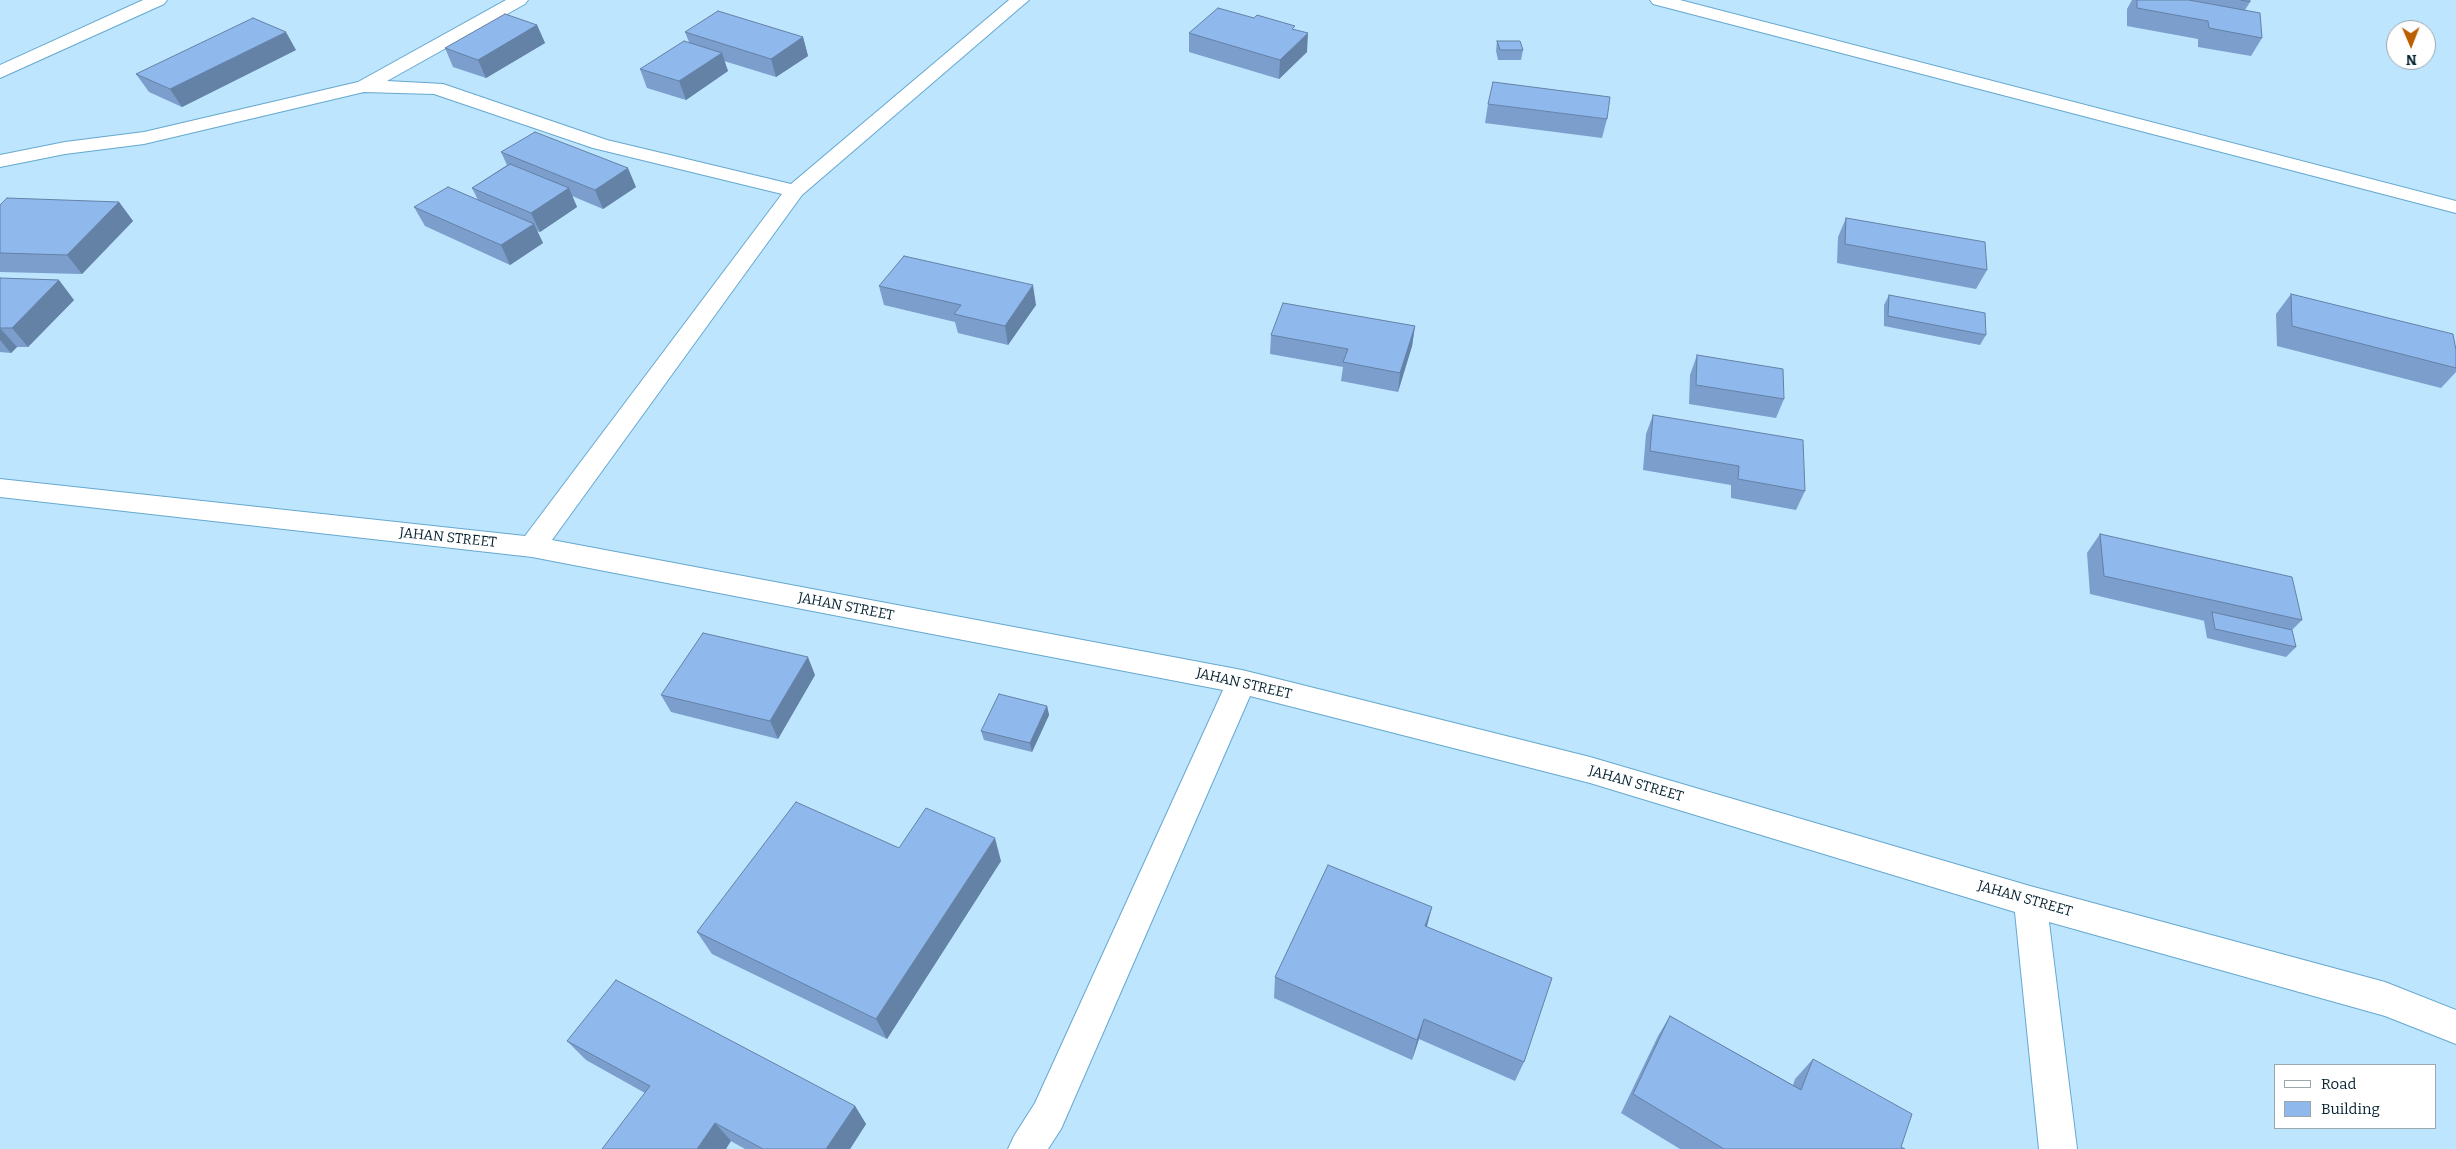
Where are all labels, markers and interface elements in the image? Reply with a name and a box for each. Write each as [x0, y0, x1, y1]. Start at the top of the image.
north arrow [2386, 20, 2436, 70]
text: N [2406, 51, 2417, 68]
street label: JAHAN STREET [399, 525, 497, 551]
street label: JAHAN STREET [797, 589, 895, 625]
street label: JAHAN STREET [1195, 665, 1293, 703]
street label: JAHAN STREET [1587, 762, 1685, 806]
street label: JAHAN STREET [1976, 877, 2074, 921]
legend [2274, 1064, 2436, 1129]
text: Road [2321, 1075, 2356, 1093]
text: Building [2321, 1100, 2380, 1118]

